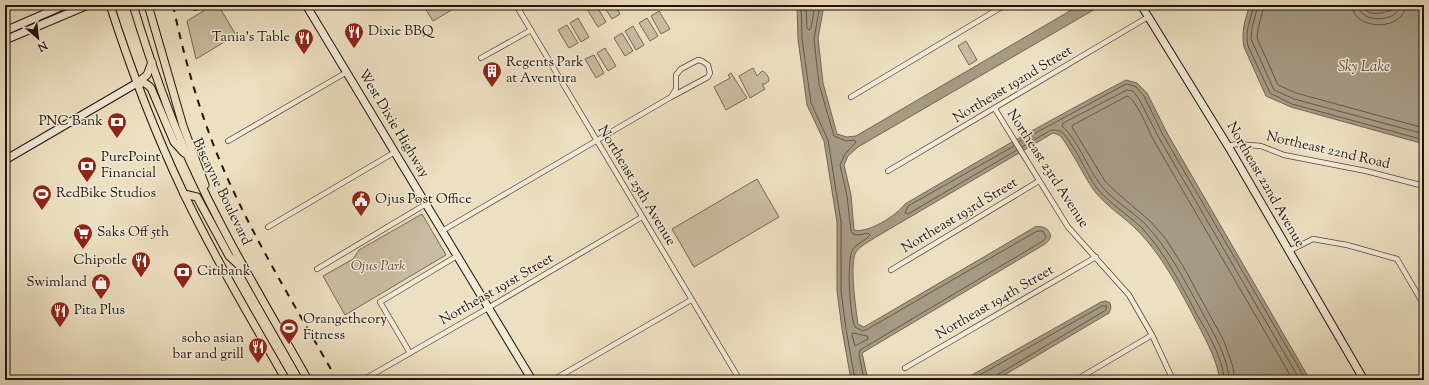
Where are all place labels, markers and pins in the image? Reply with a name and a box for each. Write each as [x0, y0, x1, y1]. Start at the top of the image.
restaurant icon: Dixie BBQ [343, 21, 365, 49]
place label: Dixie BBQ [368, 22, 436, 42]
restaurant icon: Tania's Table [293, 27, 315, 55]
place label: Tania's Table [212, 28, 290, 48]
place label: Regents Park at Aventura [506, 53, 584, 89]
building icon: Regents Park at Aventura [481, 60, 503, 88]
bank icon: PNC Bank [106, 111, 128, 139]
place label: PNC Bank [39, 112, 103, 132]
place label: PurePoint Financial [101, 148, 161, 184]
bank icon: PurePoint Financial [76, 155, 98, 183]
sports icon: RedBike Studios [31, 183, 53, 211]
place label: RedBike Studios [56, 184, 156, 204]
public building icon: Ojus Post Office [350, 189, 372, 217]
place label: Ojus Post Office [375, 190, 472, 210]
supermarket icon: Saks Off 5th [72, 222, 94, 250]
place label: Saks Off 5th [97, 223, 169, 243]
restaurant icon: Chipotle [130, 250, 152, 278]
place label: Chipotle [73, 251, 127, 271]
bank icon: Citibank [172, 261, 194, 289]
place label: Citibank [197, 262, 251, 282]
shop icon: Swimland [90, 272, 112, 300]
place label: Swimland [26, 273, 87, 293]
restaurant icon: Pita Plus [49, 300, 71, 328]
place label: Pita Plus [74, 301, 125, 321]
place label: Orangetheory Fitness [303, 310, 387, 346]
sports icon: Orangetheory Fitness [278, 317, 300, 345]
place label: soho asian bar and grill [173, 329, 244, 365]
restaurant icon: soho asian bar and grill [247, 336, 269, 364]

